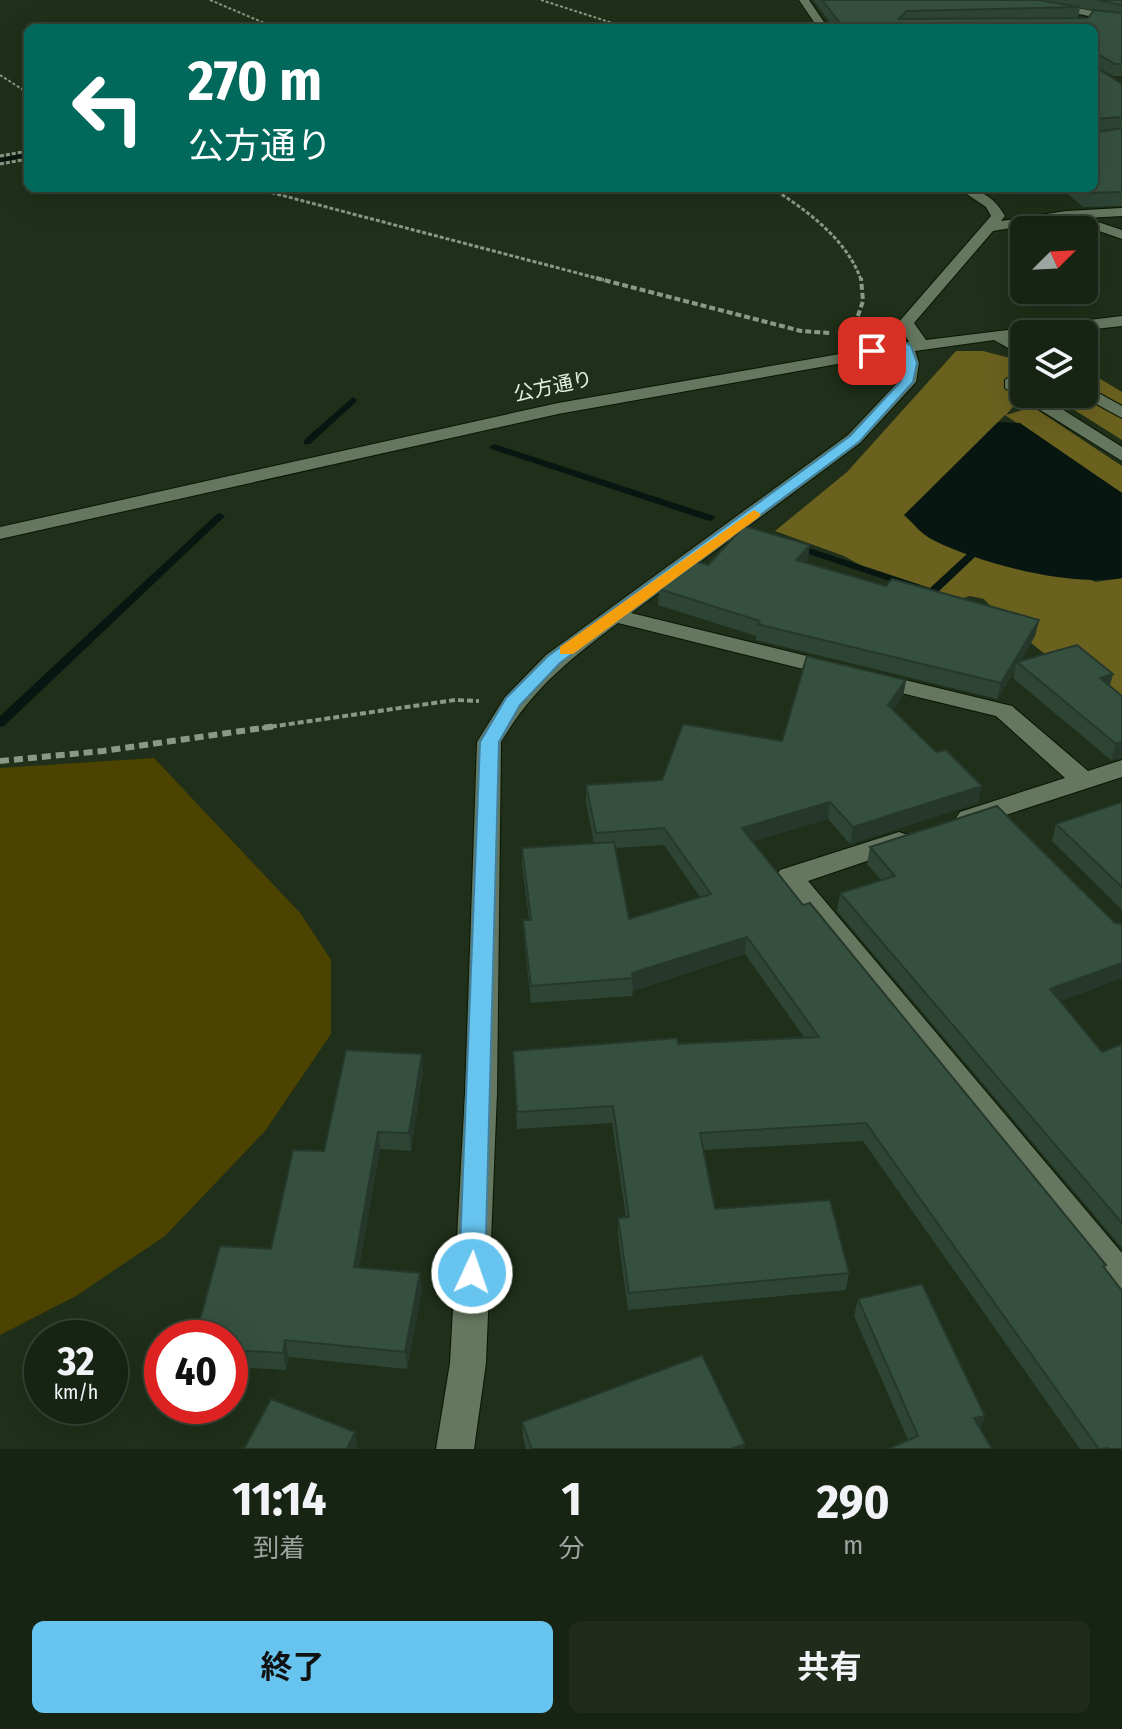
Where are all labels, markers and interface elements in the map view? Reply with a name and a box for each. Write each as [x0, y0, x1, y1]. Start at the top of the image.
text: 270 m [188, 48, 322, 115]
icon: left [56, 56, 160, 160]
text: 公方通り [188, 124, 332, 168]
north arrow [1010, 216, 1098, 304]
map controls [1010, 216, 1098, 408]
pin [838, 317, 906, 385]
button: layers [1010, 320, 1098, 408]
icon: arrive [850, 329, 894, 373]
street label: 公方通り [511, 366, 595, 406]
position arrow [430, 1231, 514, 1315]
speed limit sign: 40 [144, 1320, 248, 1424]
text: 32 [57, 1338, 95, 1386]
text: km/h [54, 1380, 98, 1404]
text: 11:14 [232, 1470, 326, 1528]
text: 1 [561, 1470, 582, 1528]
text: 290 [817, 1473, 890, 1531]
text: m [843, 1530, 863, 1561]
text: 到着 [253, 1533, 305, 1564]
text: 分 [559, 1533, 585, 1564]
button: 終了 [32, 1621, 553, 1713]
button: 共有 [569, 1621, 1090, 1713]

